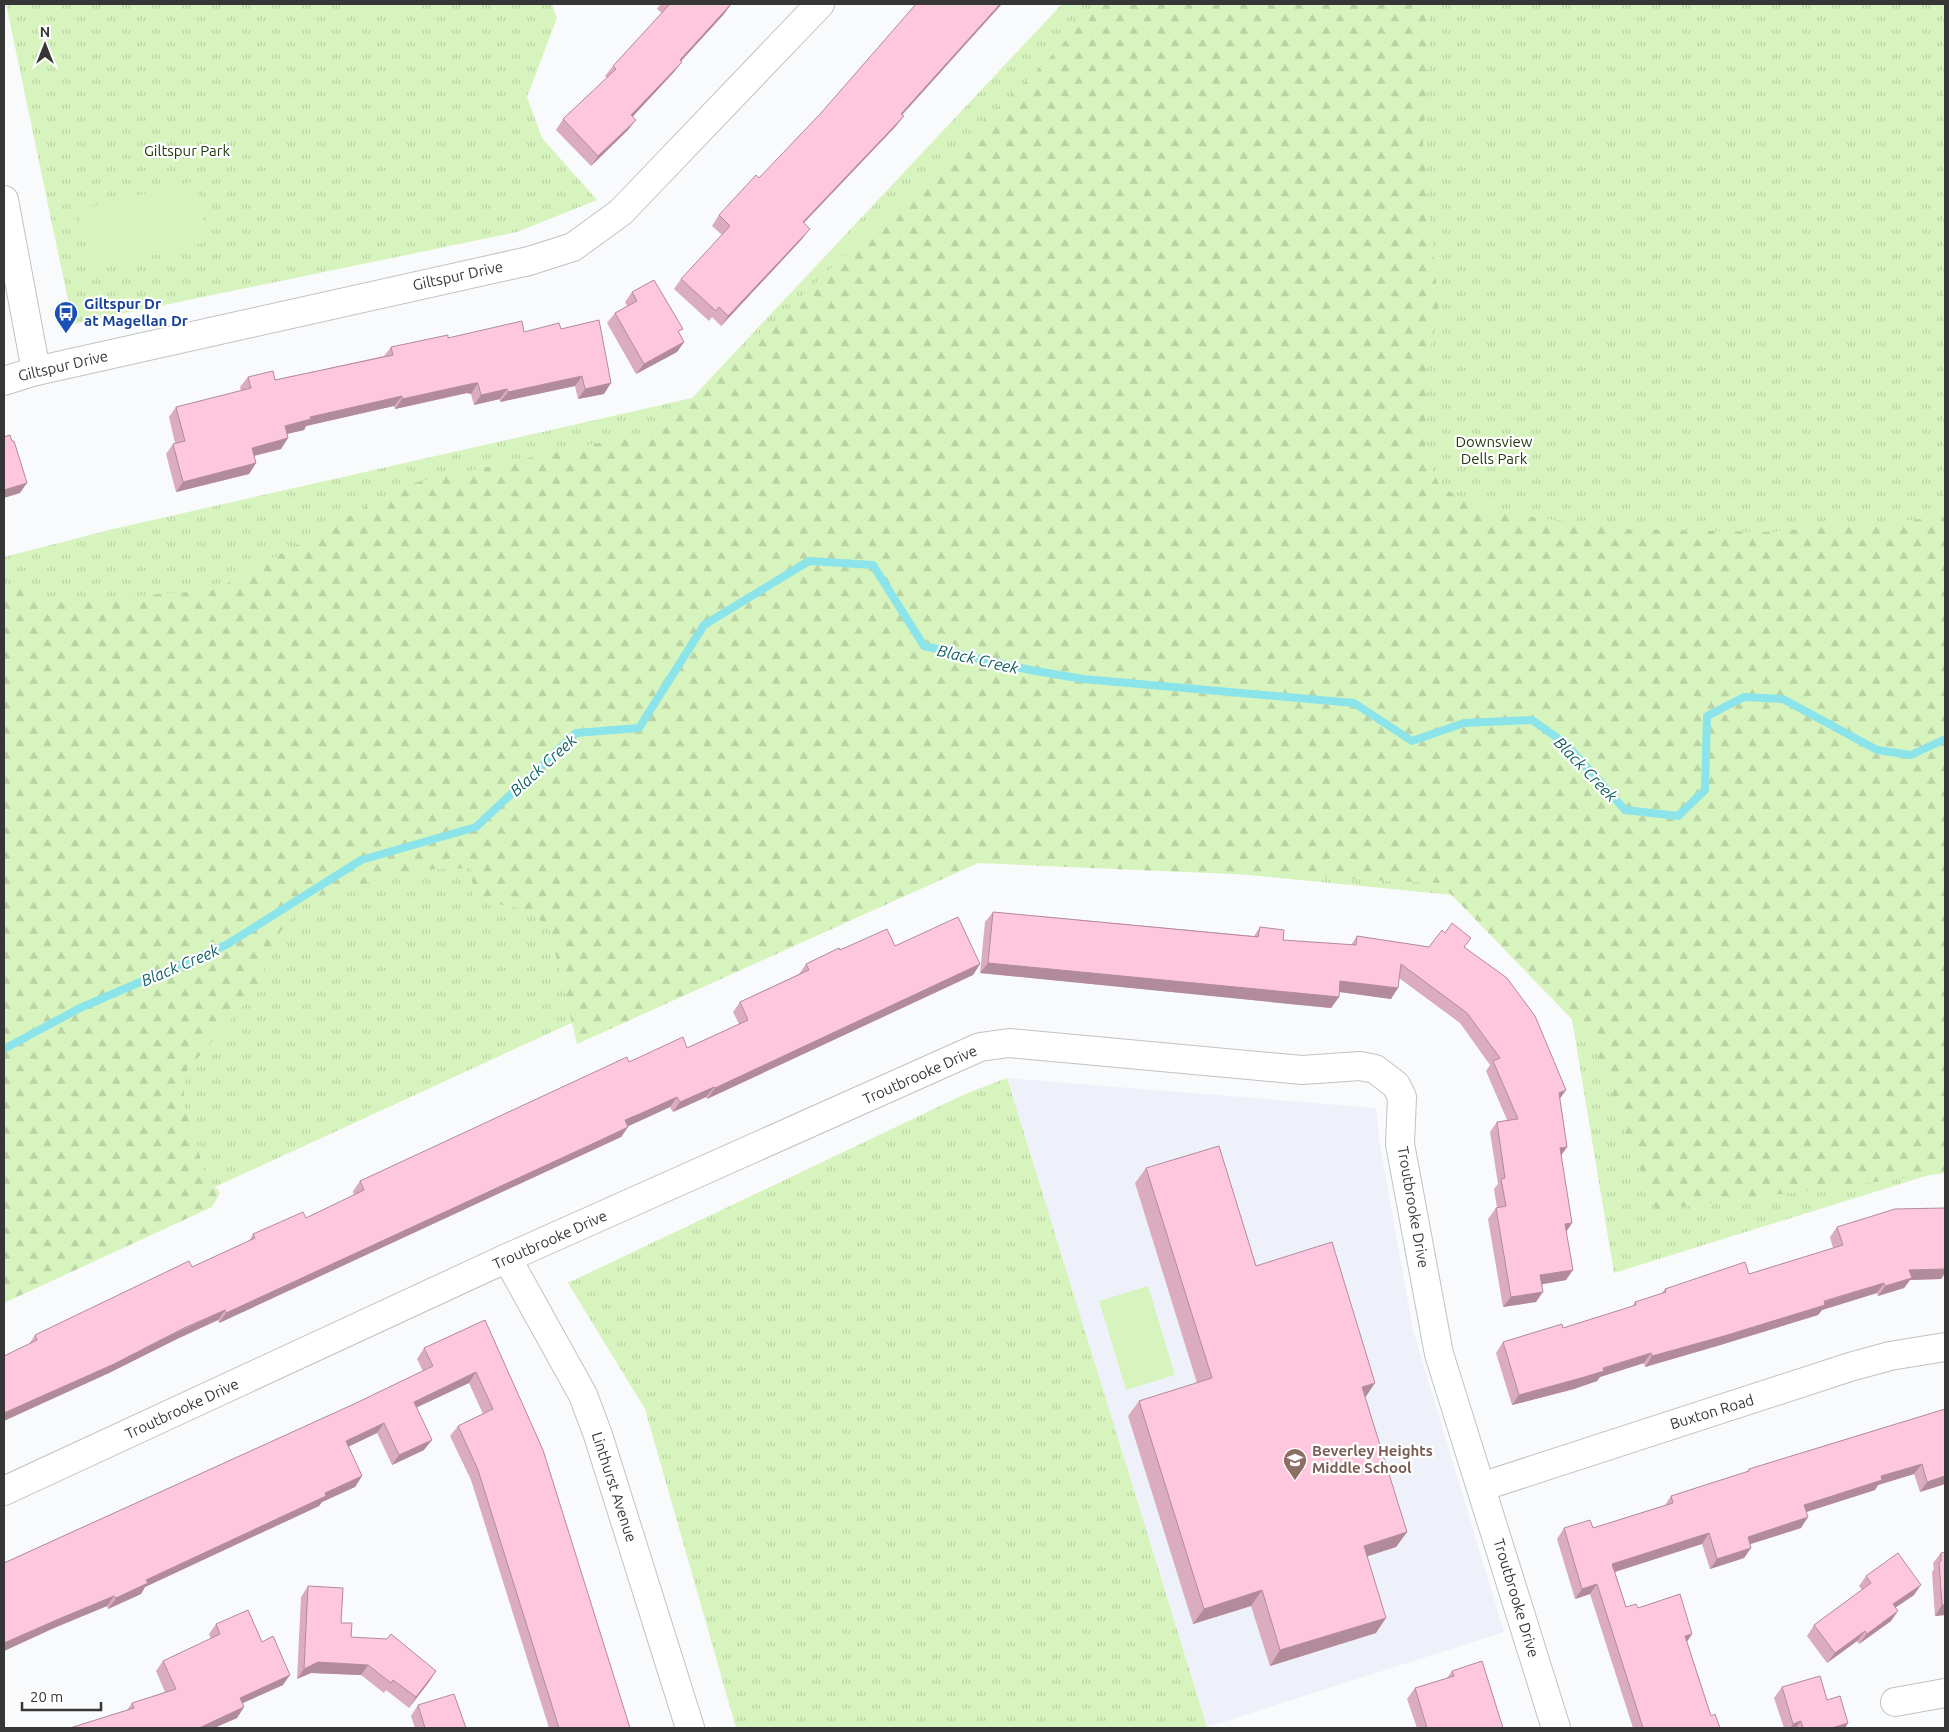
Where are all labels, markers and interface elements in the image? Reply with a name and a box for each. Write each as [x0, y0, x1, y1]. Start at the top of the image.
north arrow [20, 20, 70, 70]
text: N [40, 24, 50, 40]
park label: Giltspur Park [144, 142, 231, 159]
street label: Giltspur Drive [411, 258, 505, 293]
place label: Giltspur Dr at Magellan Dr [84, 295, 189, 329]
bus stop icon: Giltspur Dr at Magellan Dr [53, 300, 79, 334]
street label: Giltspur Drive [16, 347, 110, 384]
park label: Downsview Dells Park [1456, 433, 1533, 467]
water label: Black Creek [936, 641, 1021, 677]
water label: Black Creek [506, 730, 580, 799]
water label: Black Creek [1551, 733, 1622, 806]
water label: Black Creek [138, 940, 222, 989]
street label: Troutbrooke Drive [860, 1042, 980, 1107]
street label: Troutbrooke Drive [1394, 1145, 1433, 1269]
street label: Troutbrooke Drive [490, 1207, 610, 1272]
street label: Troutbrooke Drive [122, 1375, 241, 1442]
street label: Buxton Road [1668, 1391, 1756, 1432]
street label: Linthurst Avenue [589, 1430, 640, 1544]
place label: Beverley Heights Middle School [1312, 1442, 1433, 1476]
school or university icon: Beverley Heights Middle School [1282, 1447, 1308, 1481]
street label: Troutbrooke Drive [1490, 1536, 1543, 1659]
scale bar [22, 1680, 101, 1712]
text: 20 m [30, 1688, 63, 1705]

